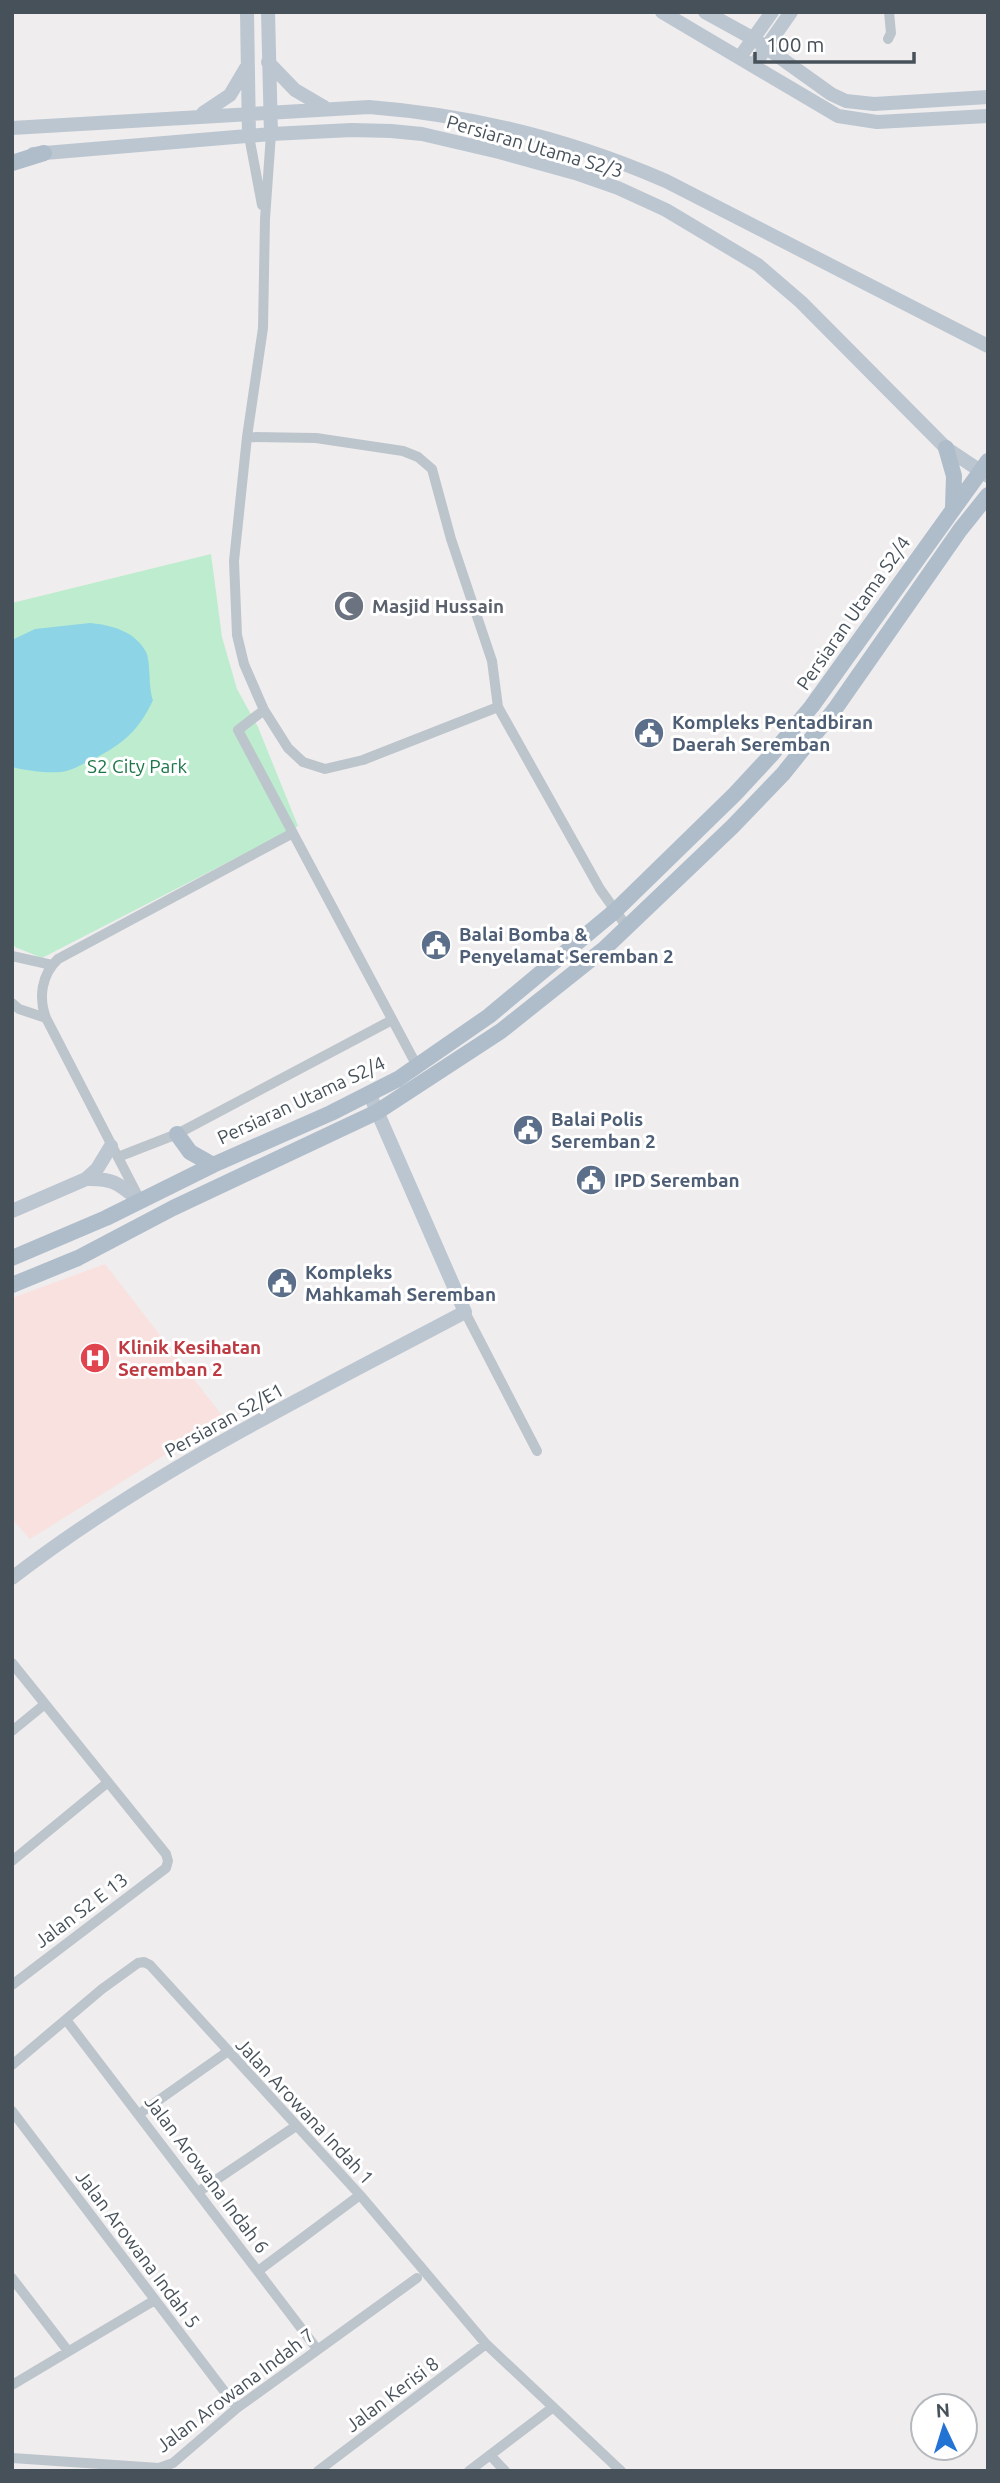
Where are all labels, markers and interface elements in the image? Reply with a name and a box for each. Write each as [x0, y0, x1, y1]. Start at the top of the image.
scale bar [755, 21, 914, 65]
text: 100 m [766, 32, 824, 56]
street label: Persiaran Utama S2/3 [444, 110, 626, 182]
street label: Persiaran Utama S2/4 [792, 532, 914, 694]
mosque icon: Masjid Hussain [332, 589, 366, 623]
place label: Masjid Hussain [372, 595, 504, 617]
place label: Kompleks Pentadbiran Daerah Seremban [672, 711, 873, 755]
public building icon: Kompleks Pentadbiran Daerah Seremban [632, 716, 666, 750]
park label: S2 City Park [87, 755, 187, 777]
place label: Balai Bomba & Penyelamat Seremban 2 [459, 923, 674, 967]
public building icon: Balai Bomba & Penyelamat Seremban 2 [419, 928, 453, 962]
street label: Persiaran Utama S2/4 [214, 1051, 388, 1149]
place label: Balai Polis Seremban 2 [551, 1108, 656, 1152]
public building icon: Balai Polis Seremban 2 [511, 1113, 545, 1147]
public building icon: IPD Seremban [574, 1163, 608, 1197]
place label: IPD Seremban [614, 1169, 740, 1191]
place label: Kompleks Mahkamah Seremban [305, 1261, 496, 1305]
public building icon: Kompleks Mahkamah Seremban [265, 1266, 299, 1300]
place label: Klinik Kesihatan Seremban 2 [118, 1336, 261, 1380]
hospital icon: Klinik Kesihatan Seremban 2 [78, 1341, 112, 1375]
street label: Persiaran S2/E1 [161, 1378, 287, 1462]
street label: Jalan S2 E 13 [30, 1868, 132, 1952]
street label: Jalan Arowana Indah 1 [232, 2033, 378, 2189]
street label: Jalan Arowana Indah 6 [141, 2091, 273, 2257]
street label: Jalan Arowana Indah 5 [72, 2166, 204, 2332]
street label: Jalan Arowana Indah 7 [152, 2324, 318, 2456]
street label: Jalan Kerisi 8 [341, 2352, 443, 2436]
north arrow [909, 2392, 979, 2462]
text: N [935, 2399, 951, 2422]

